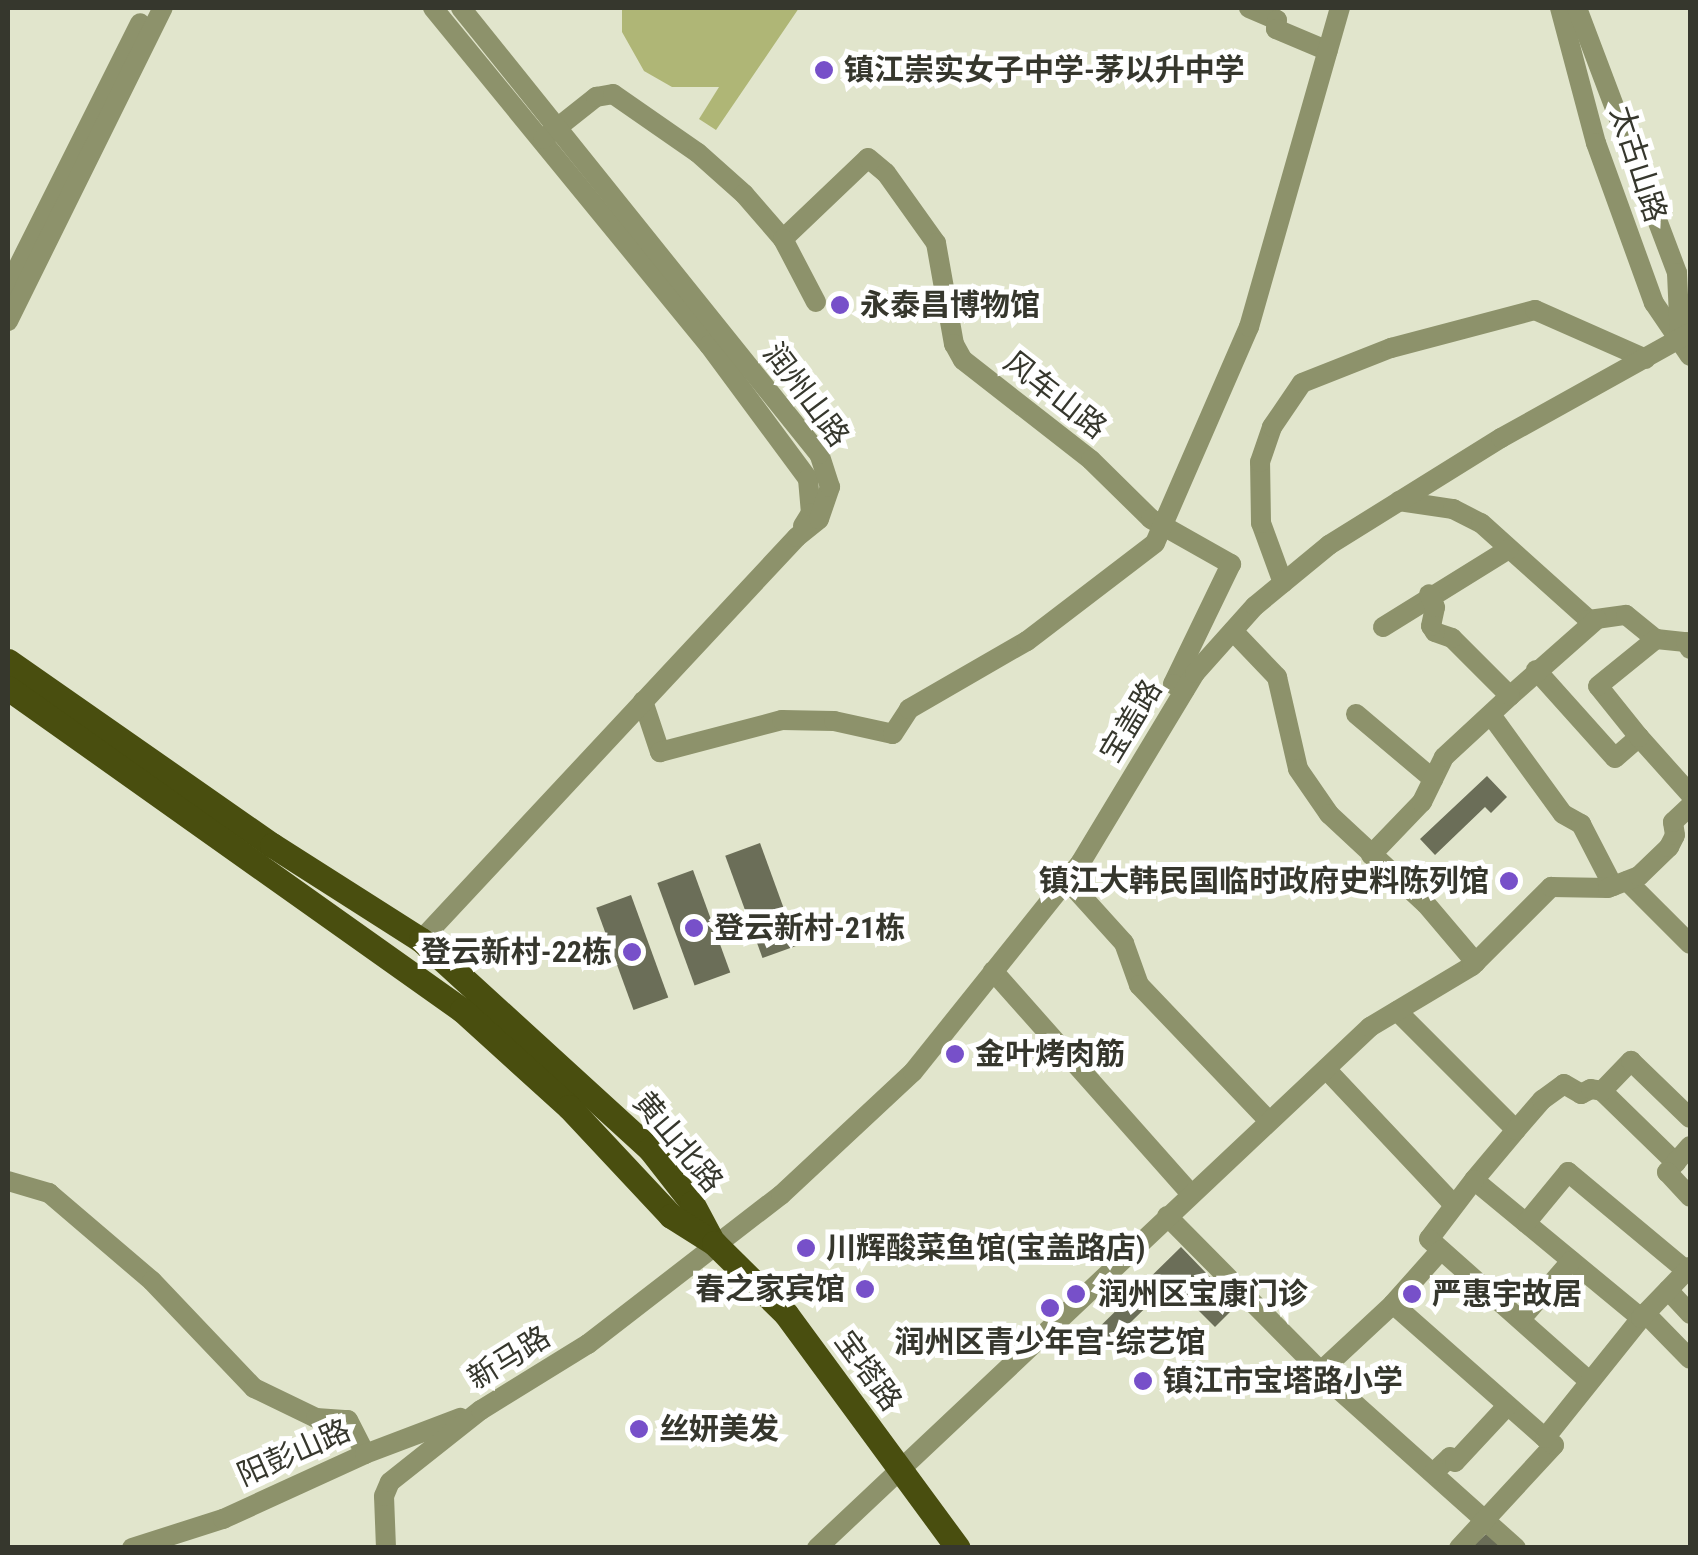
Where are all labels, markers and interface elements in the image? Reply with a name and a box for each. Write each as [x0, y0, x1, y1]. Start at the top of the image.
place label: 镇江崇实女子中学-茅以升中学 [844, 52, 1245, 88]
marker: 镇江崇实女子中学-茅以升中学 [813, 59, 835, 81]
street label: 太古山路 [1602, 101, 1674, 227]
place label: 永泰昌博物馆 [860, 287, 1040, 323]
marker: 永泰昌博物馆 [829, 294, 851, 316]
street label: 润州山路 [756, 336, 856, 454]
street label: 风车山路 [997, 344, 1113, 446]
street label: 宝盖路 [1092, 673, 1170, 769]
place label: 镇江大韩民国临时政府史料陈列馆 [1039, 863, 1489, 899]
marker: 镇江大韩民国临时政府史料陈列馆 [1498, 870, 1520, 892]
place label: 登云新村-21栋 [714, 910, 905, 946]
marker: 登云新村-21栋 [683, 917, 705, 939]
place label: 登云新村-22栋 [421, 934, 612, 970]
marker: 登云新村-22栋 [621, 941, 643, 963]
place label: 金叶烤肉筋 [975, 1036, 1125, 1072]
marker: 金叶烤肉筋 [944, 1043, 966, 1065]
street label: 黄山北路 [626, 1084, 730, 1200]
place label: 川辉酸菜鱼馆(宝盖路店) [826, 1230, 1145, 1266]
marker: 川辉酸菜鱼馆(宝盖路店) [795, 1237, 817, 1259]
place label: 春之家宾馆 [695, 1271, 845, 1307]
place label: 润州区宝康门诊 [1098, 1276, 1308, 1312]
place label: 严惠宇故居 [1432, 1276, 1582, 1312]
marker: 春之家宾馆 [854, 1278, 876, 1300]
marker: 润州区宝康门诊 [1063, 1281, 1089, 1307]
marker: 严惠宇故居 [1401, 1283, 1423, 1305]
marker: 润州区青少年宫-综艺馆 [1039, 1297, 1061, 1319]
street label: 新马路 [461, 1319, 557, 1397]
street label: 宝塔路 [827, 1324, 909, 1418]
place label: 润州区青少年宫-综艺馆 [895, 1324, 1205, 1360]
place label: 镇江市宝塔路小学 [1163, 1363, 1403, 1399]
marker: 镇江市宝塔路小学 [1132, 1370, 1154, 1392]
place label: 丝妍美发 [659, 1411, 779, 1447]
street label: 阳彭山路 [232, 1412, 356, 1494]
marker: 丝妍美发 [628, 1418, 650, 1440]

